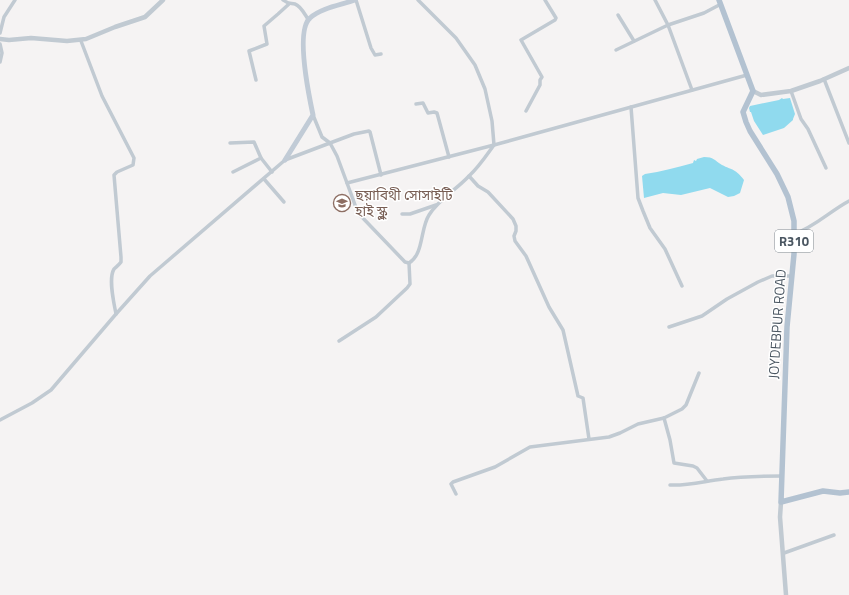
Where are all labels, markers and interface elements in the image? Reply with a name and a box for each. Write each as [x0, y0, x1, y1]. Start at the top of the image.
place label: ছয়াবিথী সোসাইটি হাই স্কুল [354, 184, 453, 221]
school or university icon: ছয়াবিথী সোসাইটি হাই স্কুল [332, 193, 352, 213]
road number: R310 [775, 230, 813, 252]
street label: JOYDEBPUR ROAD [762, 268, 791, 380]

